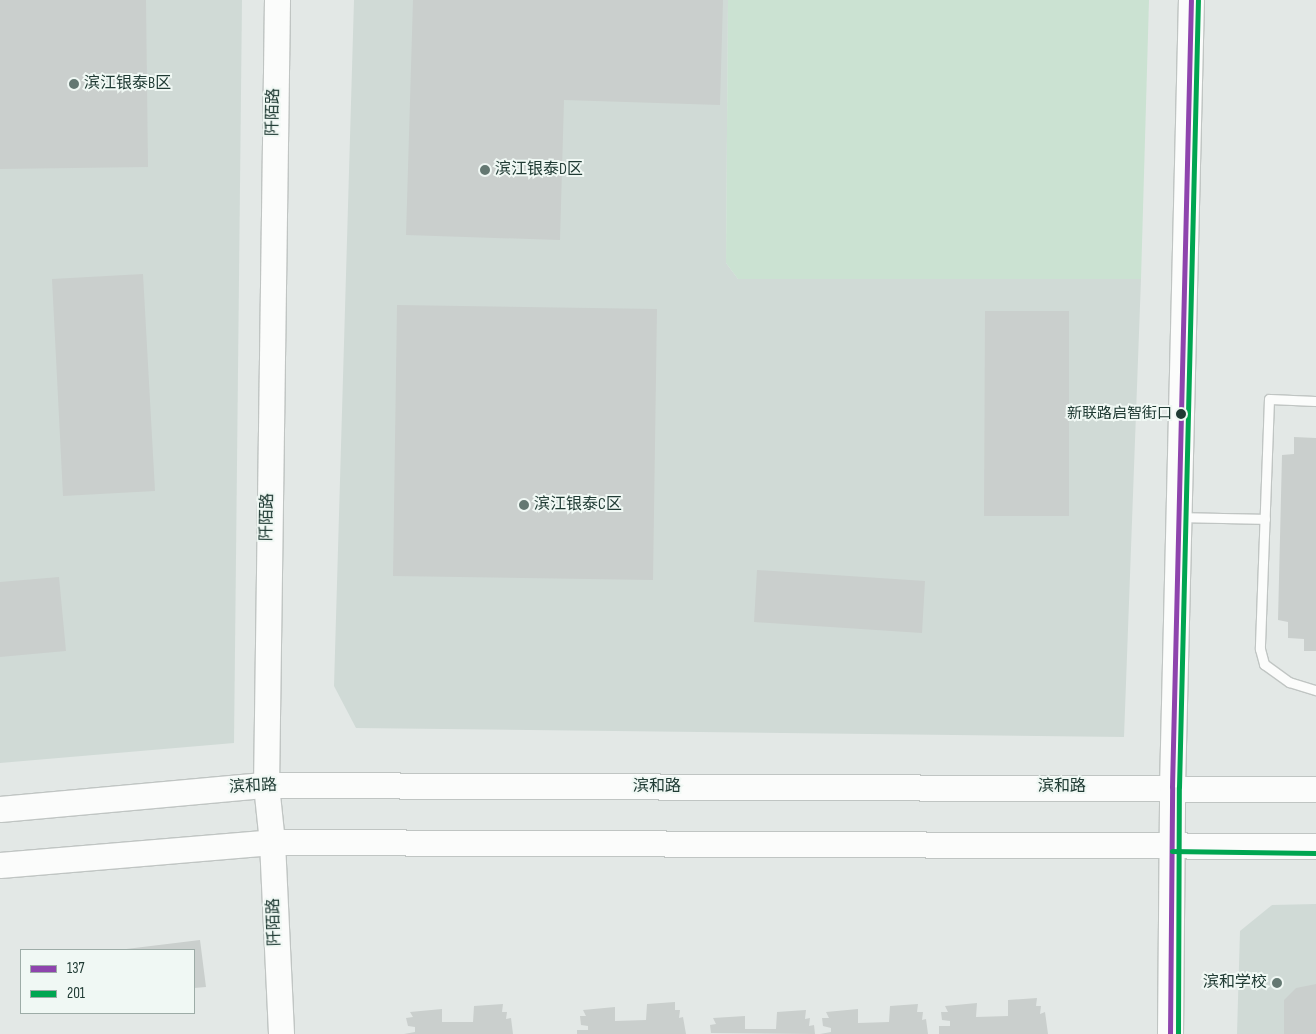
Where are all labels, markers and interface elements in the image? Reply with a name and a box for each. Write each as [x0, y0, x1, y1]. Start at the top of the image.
place label: 滨江银泰B区 [84, 74, 171, 94]
marker: 滨江银泰B区 [68, 78, 80, 90]
street label: 阡陌路 [264, 88, 284, 136]
place label: 滨江银泰D区 [495, 160, 583, 180]
marker: 滨江银泰D区 [479, 164, 491, 176]
place label: 新联路启智街口 [1067, 405, 1172, 423]
marker: 新联路启智街口 [1176, 409, 1186, 419]
street label: 阡陌路 [258, 493, 278, 541]
place label: 滨江银泰C区 [534, 495, 622, 515]
marker: 滨江银泰C区 [518, 499, 530, 511]
street label: 滨和路 [229, 776, 277, 798]
street label: 滨和路 [633, 777, 681, 797]
street label: 滨和路 [1038, 777, 1086, 797]
street label: 阡陌路 [265, 898, 285, 946]
legend [20, 949, 195, 1014]
text: 137 [67, 959, 85, 978]
place label: 滨和学校 [1203, 973, 1267, 993]
marker: 滨和学校 [1271, 977, 1283, 989]
text: 201 [67, 984, 85, 1003]

